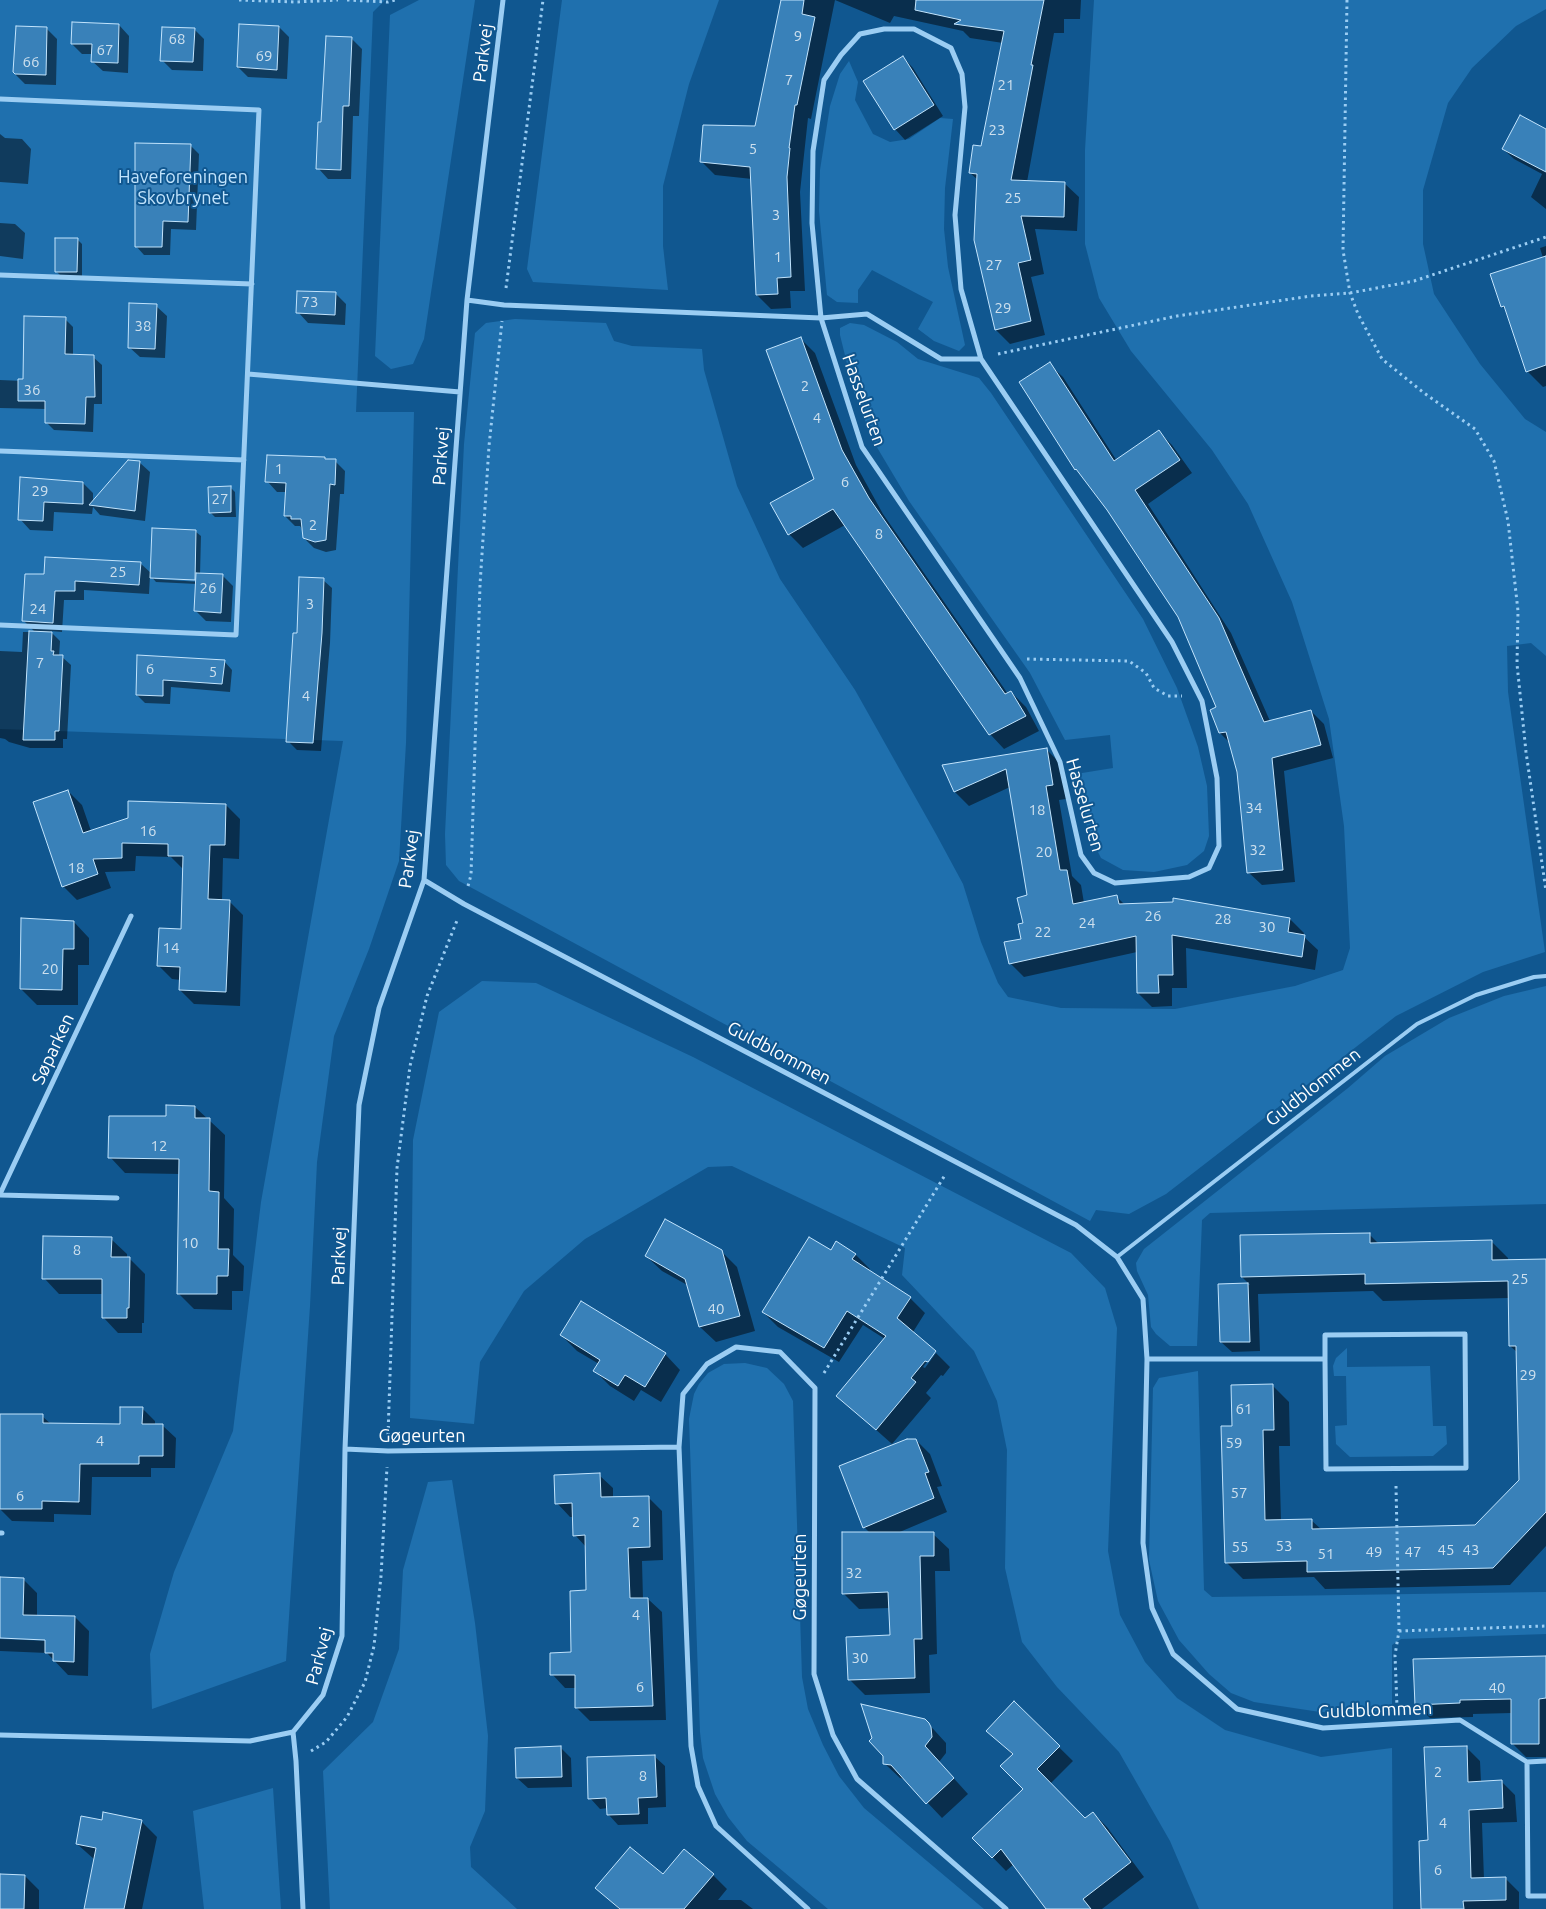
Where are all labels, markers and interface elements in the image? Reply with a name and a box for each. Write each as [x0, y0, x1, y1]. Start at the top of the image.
street label: Parkvej [469, 22, 497, 84]
house number: 9 [794, 27, 802, 45]
house number: 68 [169, 30, 185, 48]
house number: 67 [97, 41, 113, 59]
house number: 69 [256, 47, 272, 65]
house number: 66 [23, 53, 39, 71]
house number: 7 [785, 71, 793, 89]
house number: 21 [998, 76, 1014, 94]
house number: 23 [989, 121, 1005, 139]
house number: 5 [749, 140, 757, 158]
park label: Haveforeningen Skovbrynet [118, 166, 248, 208]
house number: 25 [1005, 189, 1021, 207]
house number: 3 [772, 206, 780, 224]
house number: 1 [774, 248, 782, 266]
house number: 27 [986, 256, 1002, 274]
house number: 73 [302, 293, 318, 311]
house number: 29 [995, 299, 1011, 317]
house number: 38 [135, 317, 151, 335]
street label: Hasselurten [837, 351, 891, 449]
house number: 2 [801, 377, 809, 395]
house number: 36 [24, 381, 40, 399]
house number: 4 [813, 409, 821, 427]
street label: Parkvej [428, 426, 454, 486]
house number: 1 [275, 460, 283, 478]
house number: 6 [841, 473, 849, 491]
house number: 29 [32, 482, 48, 500]
house number: 27 [212, 490, 228, 508]
house number: 2 [309, 516, 317, 534]
house number: 8 [875, 525, 883, 543]
house number: 25 [110, 563, 126, 581]
house number: 26 [200, 579, 216, 597]
house number: 3 [306, 595, 314, 613]
house number: 24 [30, 600, 46, 618]
house number: 7 [36, 654, 44, 672]
house number: 6 [146, 660, 154, 678]
house number: 5 [209, 663, 217, 681]
house number: 4 [302, 687, 310, 705]
street label: Hasselurten [1061, 756, 1109, 854]
house number: 34 [1246, 799, 1262, 817]
house number: 18 [1029, 801, 1045, 819]
house number: 16 [140, 822, 156, 840]
street label: Parkvej [394, 828, 424, 890]
house number: 32 [1250, 841, 1266, 859]
house number: 20 [1036, 843, 1052, 861]
house number: 18 [68, 859, 84, 877]
house number: 26 [1145, 907, 1161, 925]
house number: 28 [1215, 910, 1231, 928]
house number: 24 [1079, 914, 1095, 932]
house number: 30 [1259, 918, 1275, 936]
house number: 22 [1035, 923, 1051, 941]
house number: 14 [163, 939, 179, 957]
house number: 20 [42, 960, 58, 978]
street label: Søparken [27, 1010, 79, 1088]
street label: Guldblommen [723, 1017, 835, 1089]
street label: Guldblommen [1261, 1043, 1365, 1131]
house number: 12 [151, 1137, 167, 1155]
street label: Parkvej [327, 1226, 351, 1286]
house number: 10 [182, 1234, 198, 1252]
house number: 8 [73, 1241, 81, 1259]
house number: 25 [1512, 1270, 1528, 1288]
house number: 40 [708, 1300, 724, 1318]
house number: 29 [1520, 1366, 1536, 1384]
house number: 61 [1236, 1400, 1252, 1418]
street label: Gøgeurten [378, 1425, 466, 1447]
house number: 4 [96, 1432, 104, 1450]
house number: 59 [1226, 1434, 1242, 1452]
house number: 57 [1231, 1484, 1247, 1502]
house number: 6 [16, 1487, 24, 1505]
house number: 2 [632, 1513, 640, 1531]
street label: Gøgeurten [789, 1533, 811, 1621]
house number: 53 [1276, 1537, 1292, 1555]
house number: 55 [1232, 1538, 1248, 1556]
house number: 45 [1438, 1541, 1454, 1559]
house number: 43 [1463, 1541, 1479, 1559]
house number: 49 [1366, 1543, 1382, 1561]
house number: 47 [1405, 1543, 1421, 1561]
house number: 51 [1318, 1545, 1334, 1563]
house number: 32 [846, 1564, 862, 1582]
house number: 4 [632, 1606, 640, 1624]
street label: Parkvej [301, 1625, 337, 1687]
house number: 30 [852, 1649, 868, 1667]
house number: 6 [636, 1678, 644, 1696]
house number: 40 [1489, 1679, 1505, 1697]
street label: Guldblommen [1317, 1697, 1433, 1723]
house number: 2 [1434, 1763, 1442, 1781]
house number: 8 [639, 1767, 647, 1785]
house number: 4 [1439, 1814, 1447, 1832]
house number: 6 [1434, 1861, 1442, 1879]

